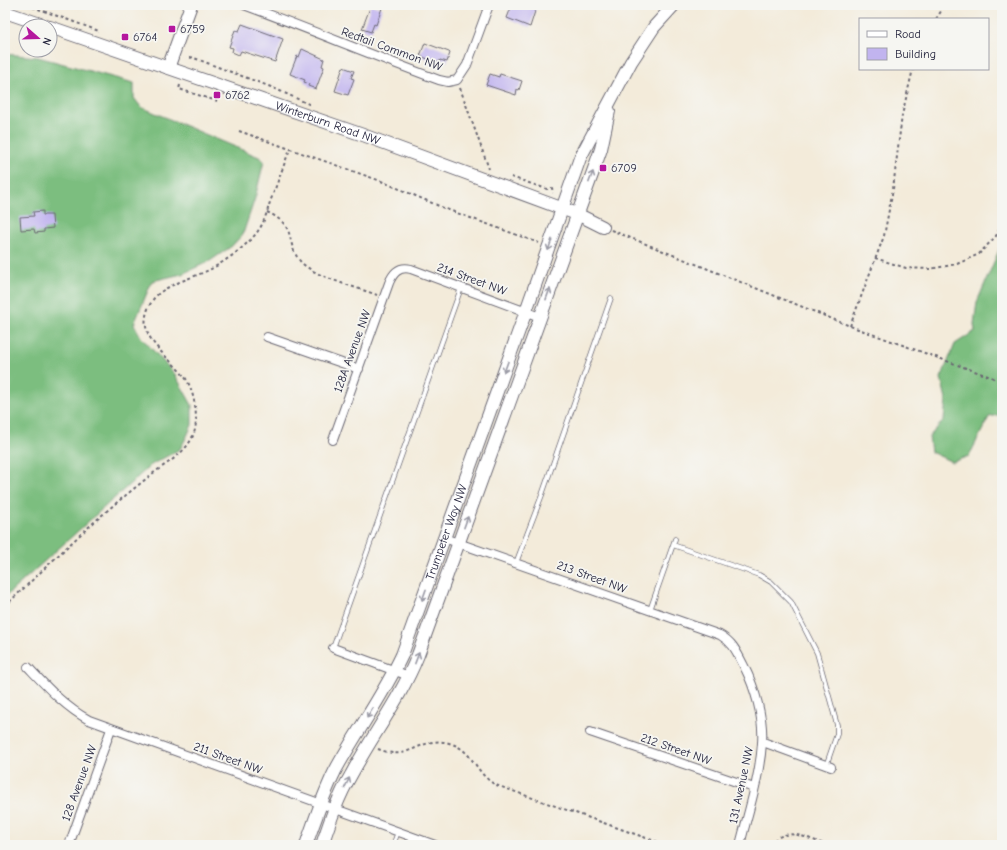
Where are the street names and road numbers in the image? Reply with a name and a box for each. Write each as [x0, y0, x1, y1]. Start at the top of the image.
street label: Redtail Common NW [339, 24, 445, 74]
street label: Winterburn Road NW [274, 98, 383, 148]
street label: 214 Street NW [435, 260, 509, 298]
street label: 128A Avenue NW [331, 307, 374, 394]
street label: Trumpeter Way NW [423, 482, 470, 582]
street label: 213 Street NW [555, 558, 629, 596]
street label: 212 Street NW [639, 730, 714, 768]
street label: 211 Street NW [192, 739, 265, 777]
street label: 128 Avenue NW [59, 742, 99, 823]
street label: 131 Avenue NW [726, 745, 756, 825]

